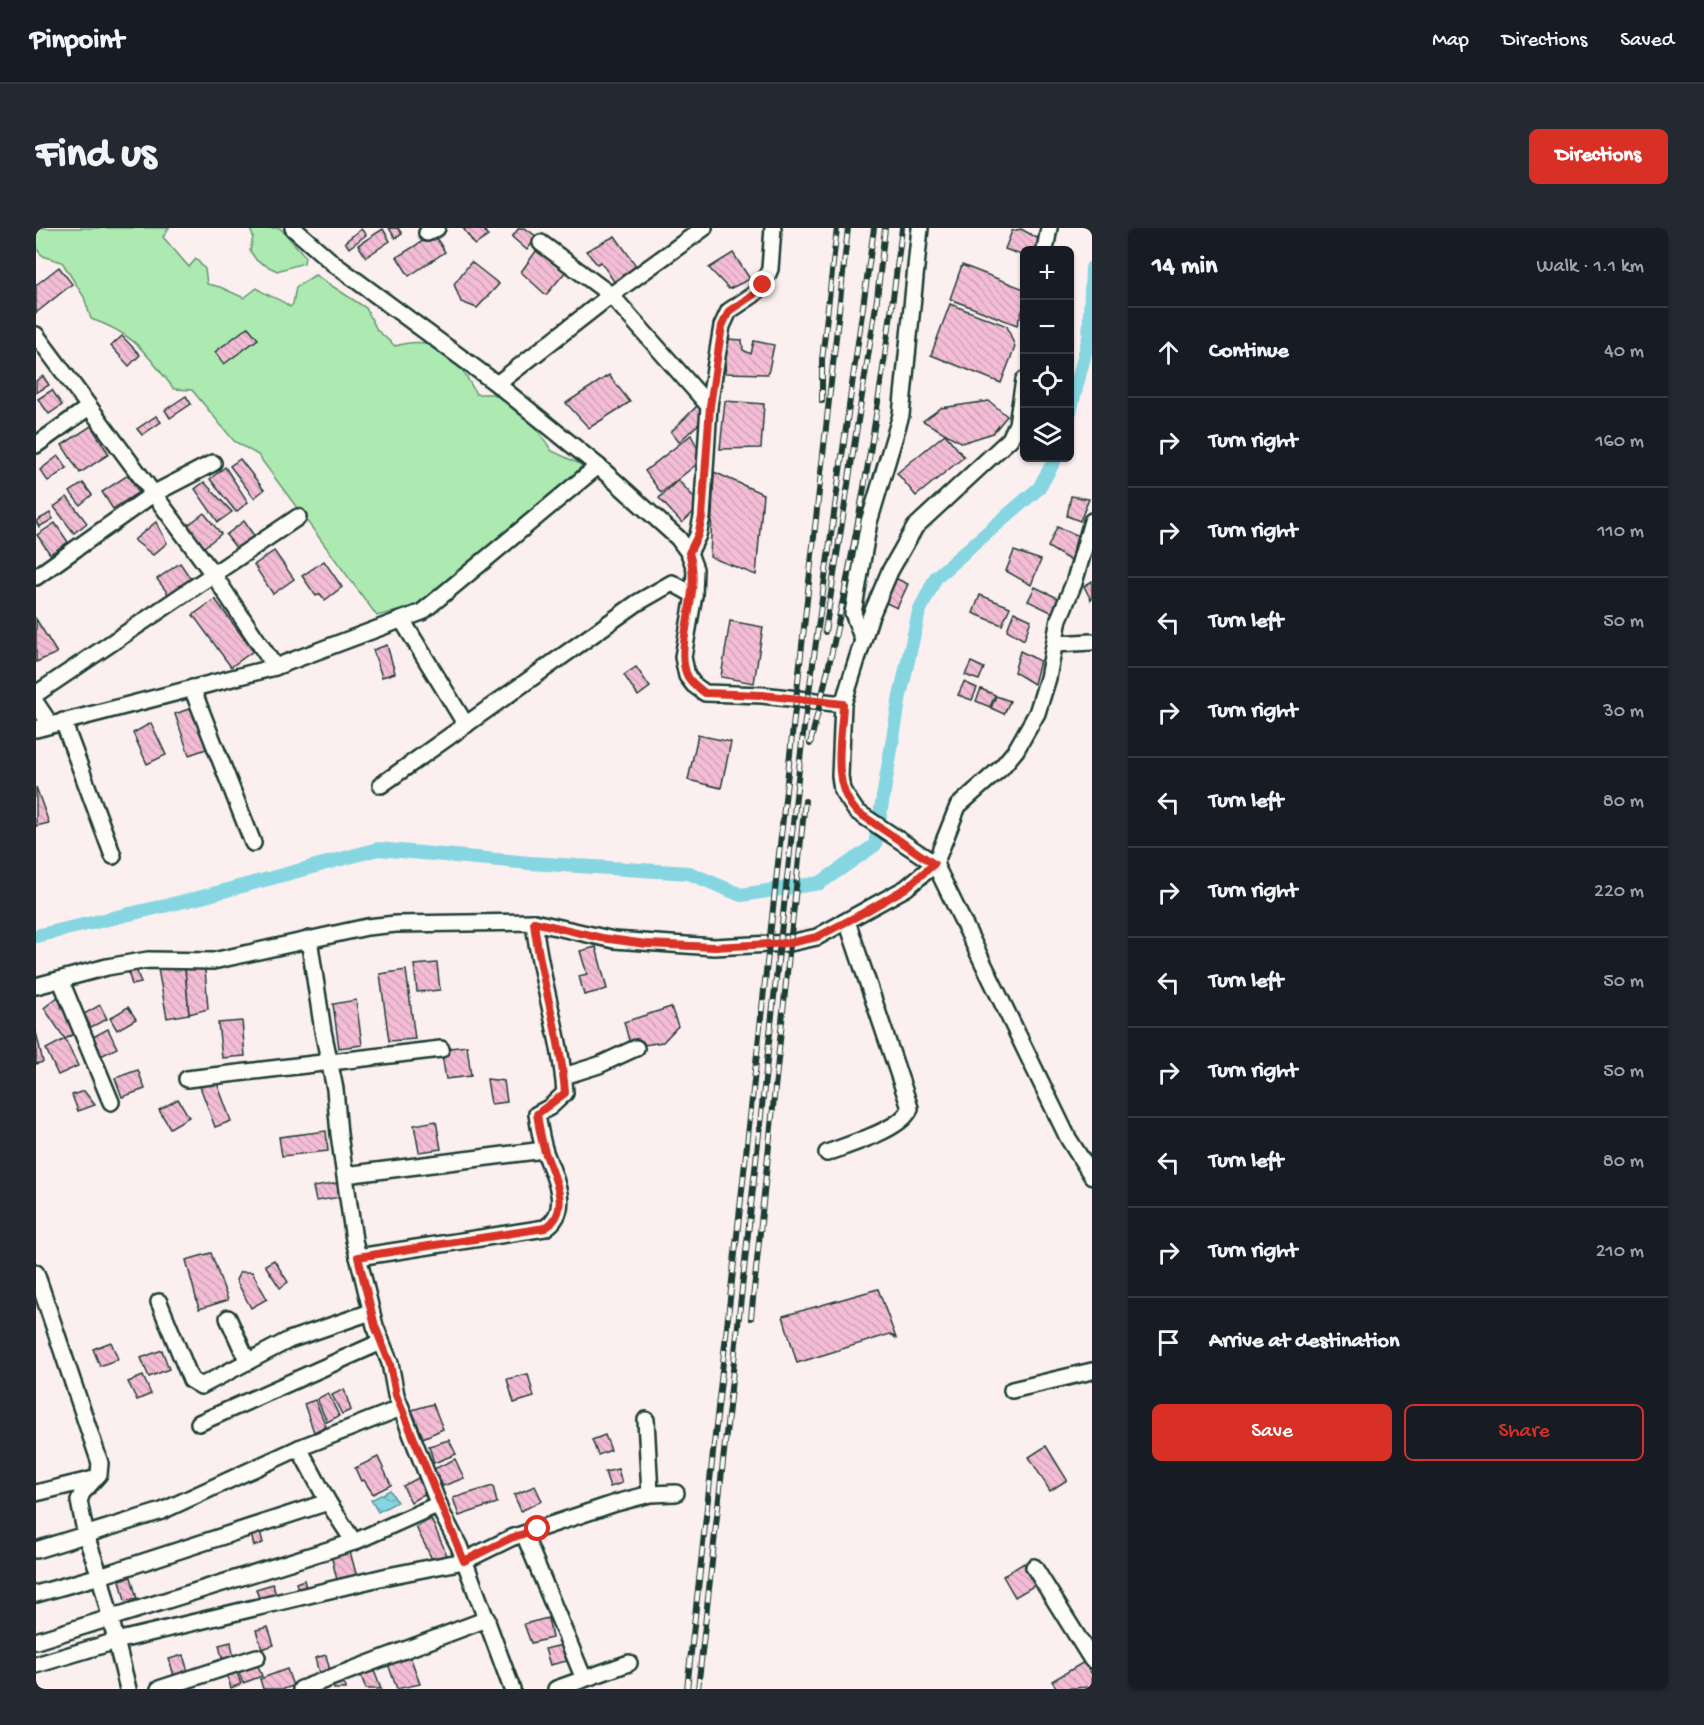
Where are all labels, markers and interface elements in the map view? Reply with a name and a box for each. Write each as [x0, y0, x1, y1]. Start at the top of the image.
text: Pinpoint [30, 25, 124, 58]
text: Map [1432, 29, 1469, 54]
text: Directions [1502, 29, 1587, 54]
text: Saved [1620, 29, 1674, 54]
button: Directions [1529, 129, 1668, 184]
text: Find us [36, 132, 156, 181]
map controls [1020, 246, 1074, 462]
button: + [1020, 246, 1074, 300]
text: 14 min [1152, 252, 1217, 283]
text: Walk · 1.1 km [1537, 256, 1644, 279]
route end [749, 271, 775, 297]
button: − [1020, 300, 1074, 354]
icon: ahead [1152, 336, 1185, 369]
text: Continue [1209, 339, 1289, 365]
text: 40 m [1604, 341, 1644, 364]
button: locate [1020, 354, 1074, 408]
button: layers [1020, 408, 1074, 462]
icon: right [1152, 426, 1185, 459]
text: Turn right [1209, 429, 1297, 455]
text: 160 m [1595, 431, 1644, 454]
icon: right [1152, 516, 1185, 549]
text: Turn right [1209, 519, 1297, 545]
text: 110 m [1598, 521, 1644, 544]
icon: left [1152, 606, 1185, 639]
text: Turn left [1209, 609, 1283, 635]
text: 50 m [1603, 611, 1644, 634]
icon: right [1152, 696, 1185, 729]
text: Turn right [1209, 699, 1297, 725]
text: 30 m [1603, 701, 1644, 724]
icon: left [1152, 786, 1185, 819]
text: Turn left [1209, 789, 1283, 815]
text: 80 m [1603, 791, 1644, 814]
icon: right [1152, 876, 1185, 909]
text: Turn right [1209, 879, 1297, 905]
text: 220 m [1594, 881, 1644, 904]
icon: left [1152, 966, 1185, 999]
text: Turn left [1209, 969, 1283, 995]
text: 50 m [1603, 971, 1644, 994]
icon: right [1152, 1056, 1185, 1089]
text: Turn right [1209, 1059, 1297, 1085]
text: 50 m [1603, 1061, 1644, 1084]
icon: left [1152, 1146, 1185, 1179]
text: Turn left [1209, 1149, 1283, 1175]
text: 80 m [1603, 1151, 1644, 1174]
icon: right [1152, 1236, 1185, 1269]
text: Turn right [1209, 1239, 1297, 1265]
text: 210 m [1596, 1241, 1644, 1264]
icon: arrive [1152, 1326, 1185, 1359]
text: Arrive at destination [1209, 1329, 1399, 1355]
button: Save [1152, 1404, 1392, 1461]
button: Share [1404, 1404, 1644, 1461]
route start [524, 1515, 550, 1541]

